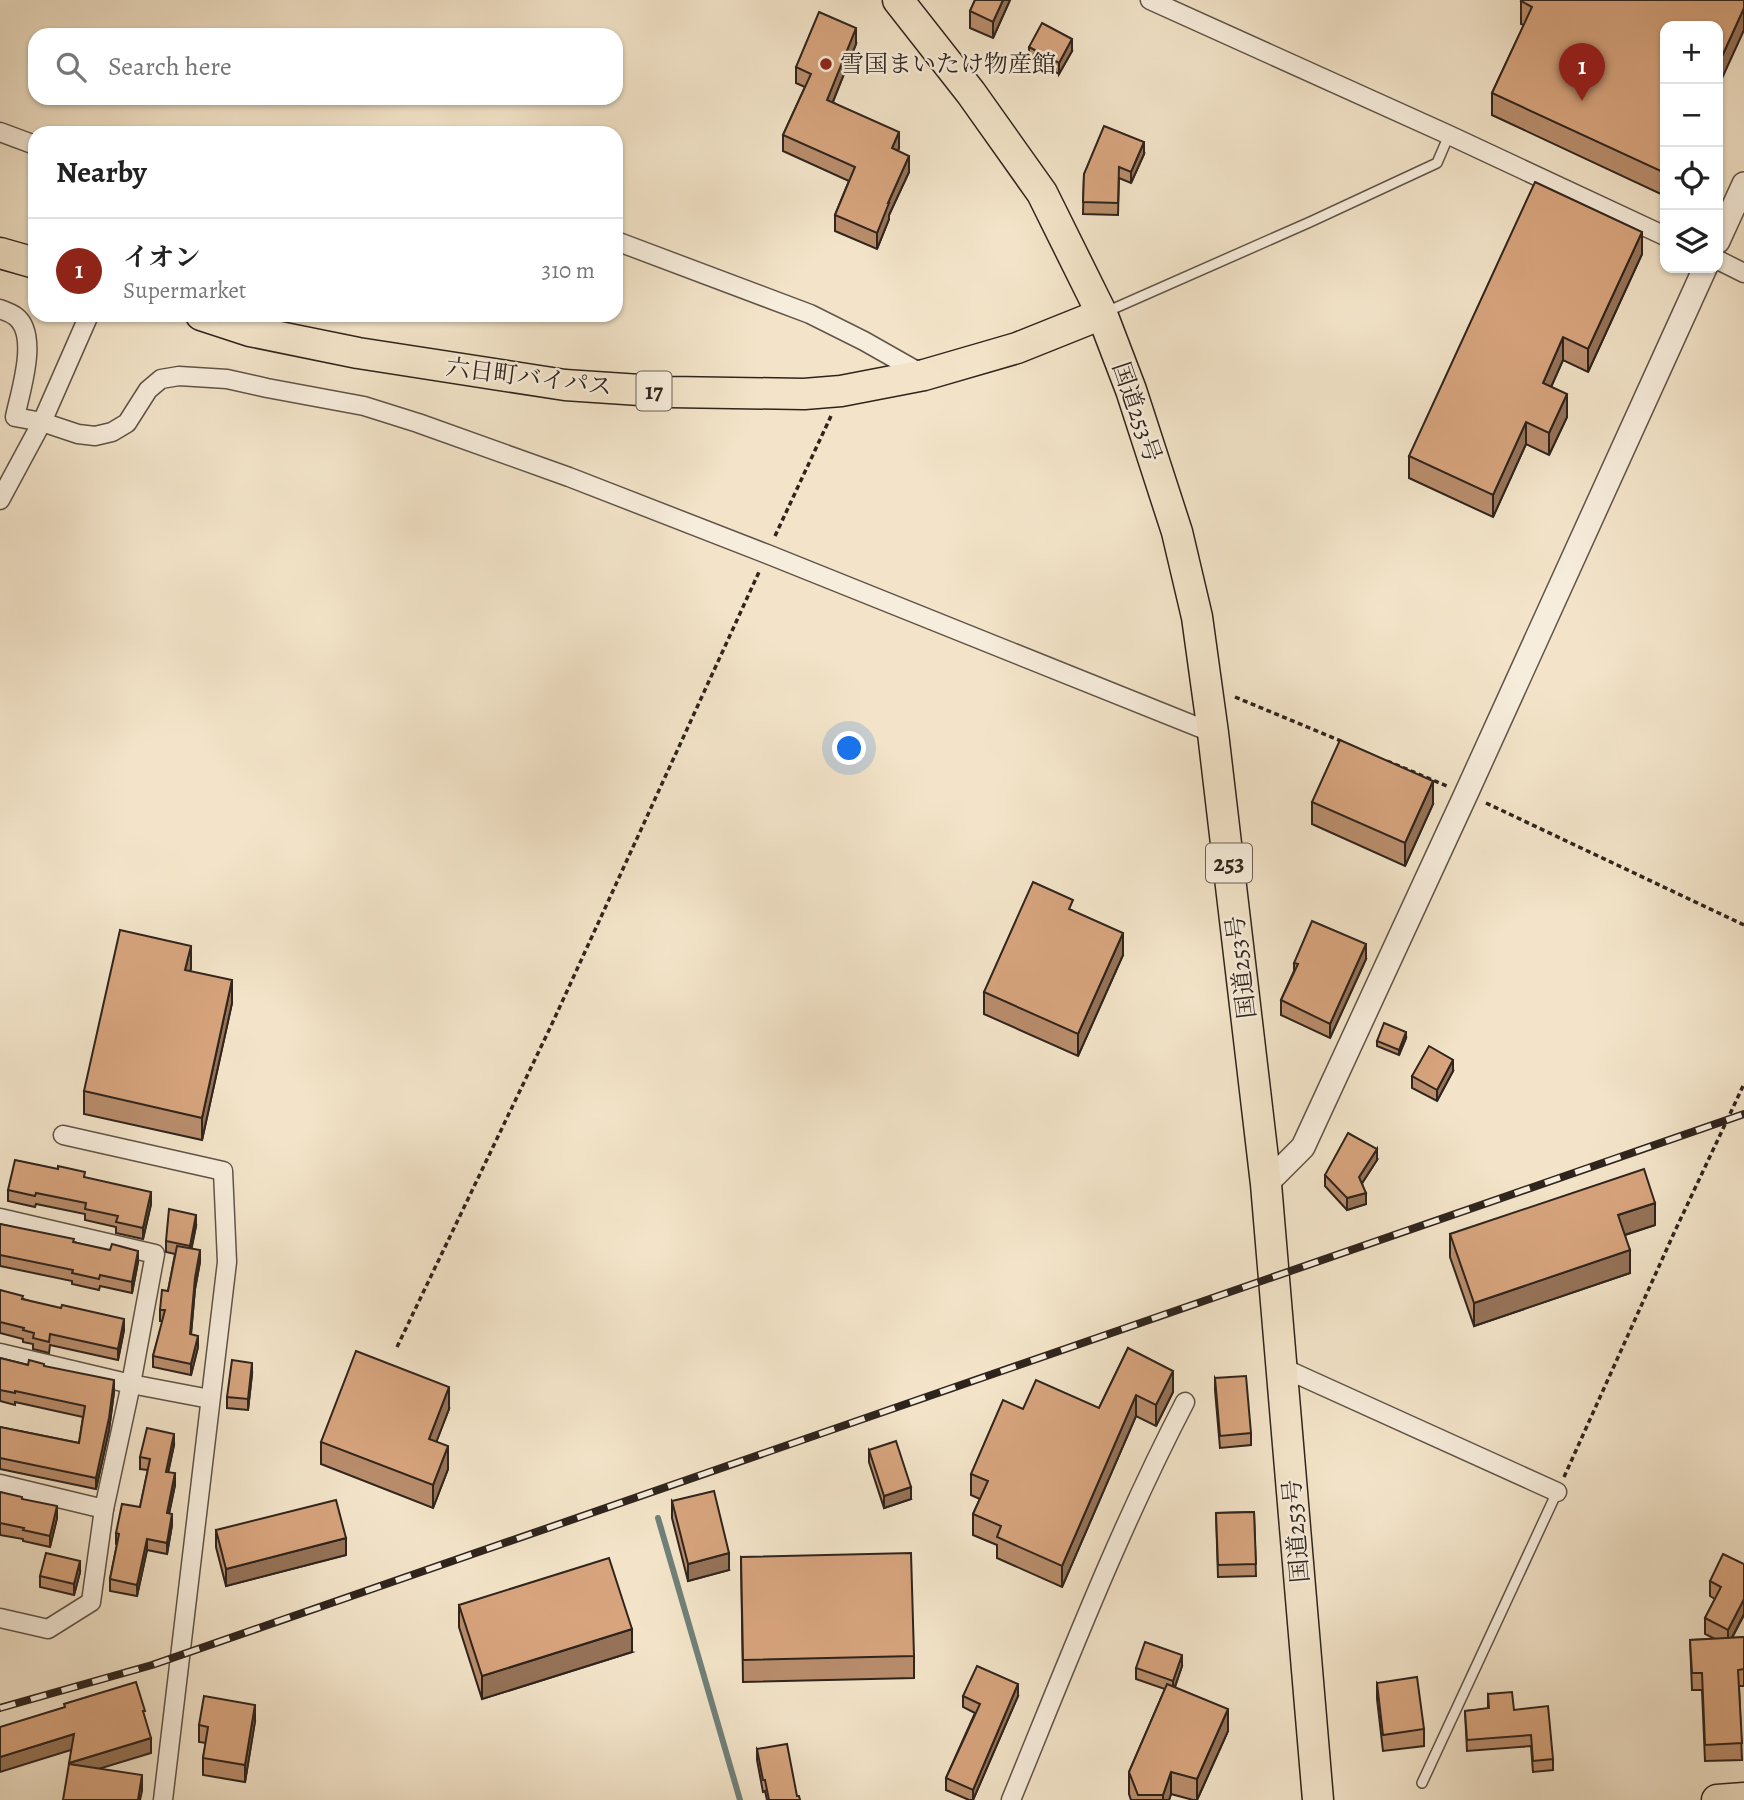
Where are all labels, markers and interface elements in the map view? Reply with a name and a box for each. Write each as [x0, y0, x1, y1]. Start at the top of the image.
map controls [1660, 21, 1723, 273]
button: + [1660, 21, 1723, 84]
search box [28, 28, 623, 105]
pin: 1 [1559, 43, 1605, 101]
icon: search [52, 48, 90, 86]
place label: 雪国まいたけ物産館 [840, 48, 1056, 80]
text: Search here [108, 49, 232, 84]
marker: 雪国まいたけ物産館 [818, 56, 834, 72]
button: − [1660, 84, 1723, 147]
button: locate [1660, 147, 1723, 210]
text: Nearby [56, 152, 147, 192]
button: layers [1660, 210, 1723, 273]
text: イオン [123, 240, 200, 275]
text: 1 [75, 255, 83, 286]
text: 310 m [542, 255, 595, 286]
text: Supermarket [123, 275, 246, 306]
street label: 六日町バイパス [444, 351, 614, 403]
street label: 国道253号 [1105, 358, 1169, 466]
road number: 17 [636, 372, 672, 410]
your location [832, 731, 866, 765]
road number: 253 [1206, 844, 1252, 883]
street label: 国道253号 [1219, 914, 1263, 1020]
street label: 国道253号 [1276, 1478, 1316, 1584]

